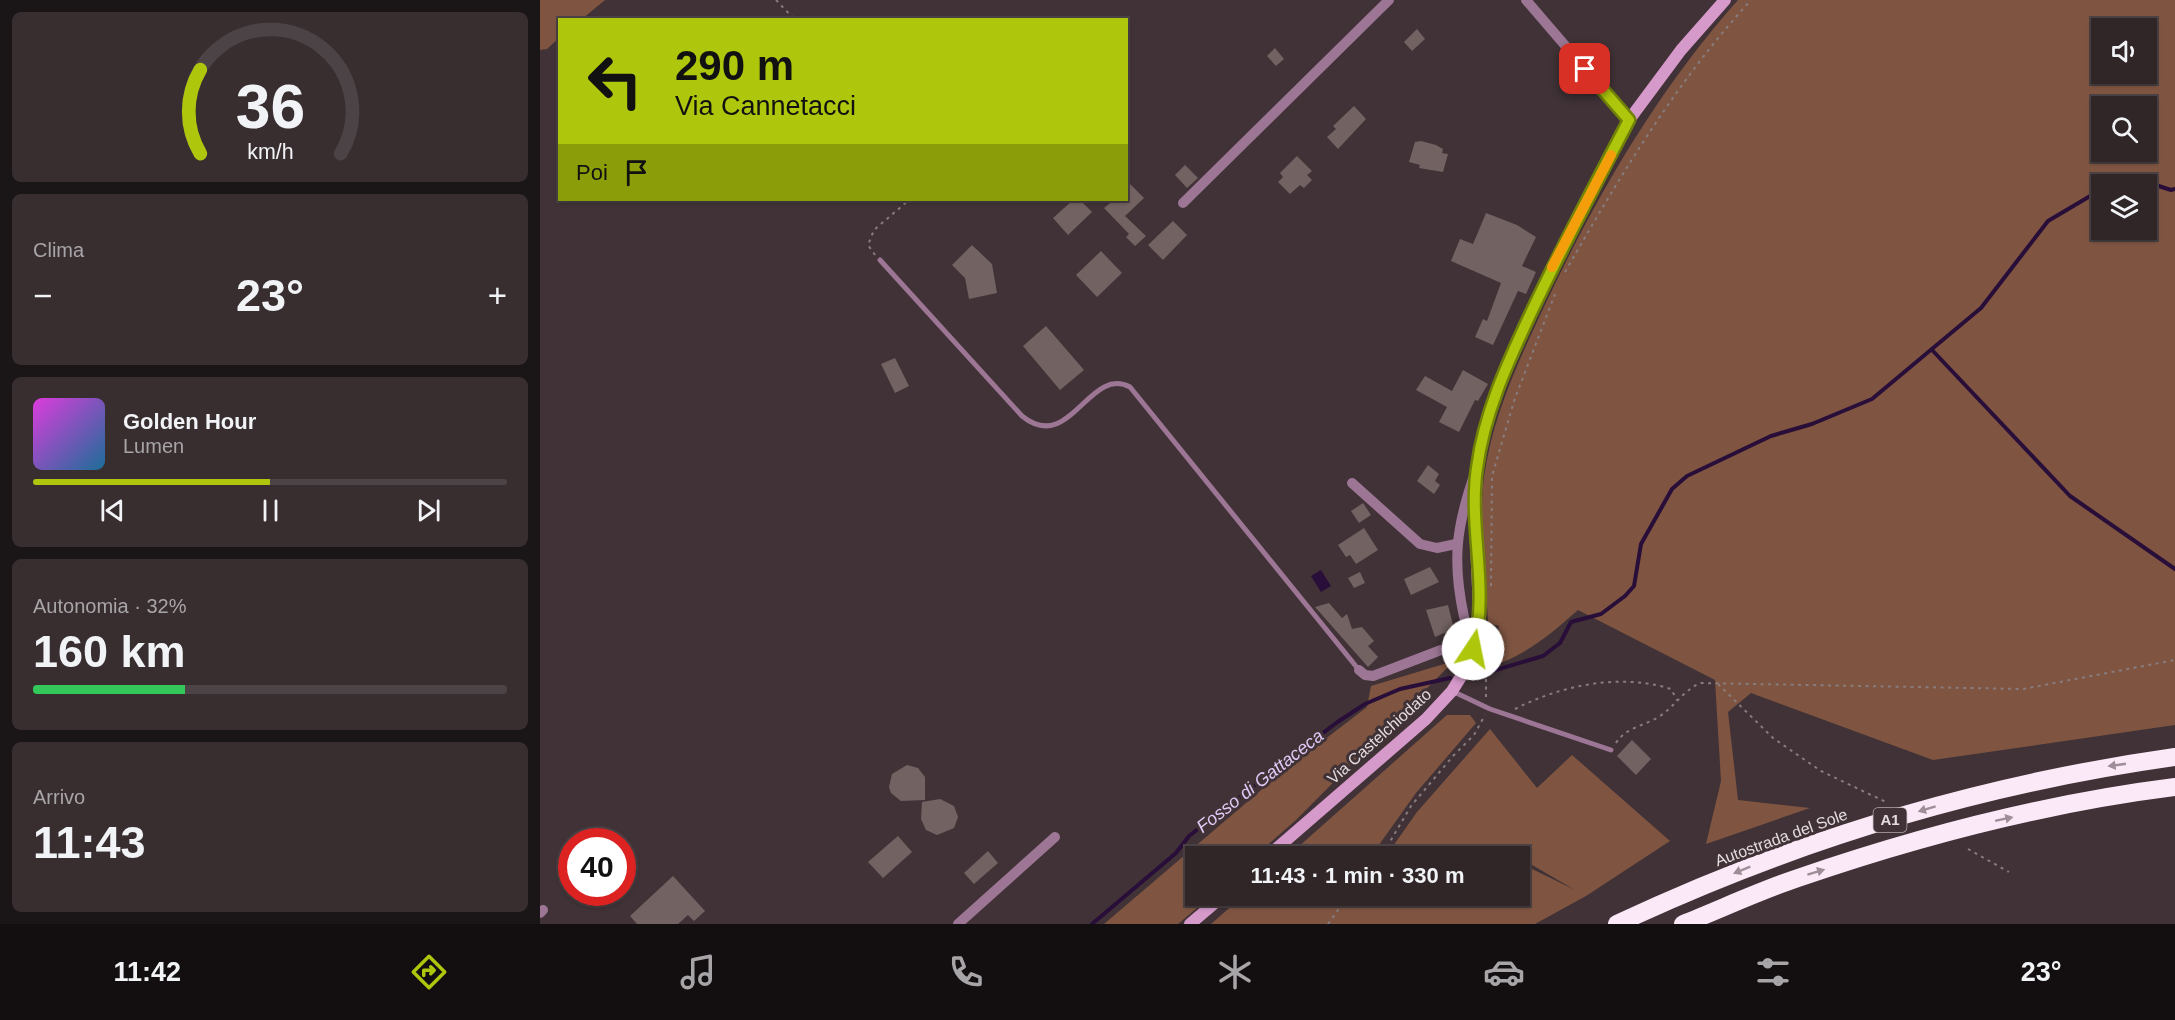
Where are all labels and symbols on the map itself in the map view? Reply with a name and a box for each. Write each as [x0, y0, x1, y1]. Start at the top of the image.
pin [1559, 43, 1610, 94]
position arrow [1441, 617, 1505, 681]
street label: Via Castelchiodato [1324, 685, 1435, 787]
water label: Fosso di Gattaceca [1193, 725, 1327, 837]
one-way arrow [2107, 761, 2126, 770]
one-way arrow [1918, 805, 1936, 814]
street label: Autostrada del Sole [1713, 806, 1850, 869]
road number: A1 [1874, 808, 1906, 832]
one-way arrow [1994, 814, 2013, 824]
speed limit sign: 40 [558, 828, 636, 906]
one-way arrow [1733, 866, 1751, 875]
one-way arrow [1807, 867, 1825, 876]

